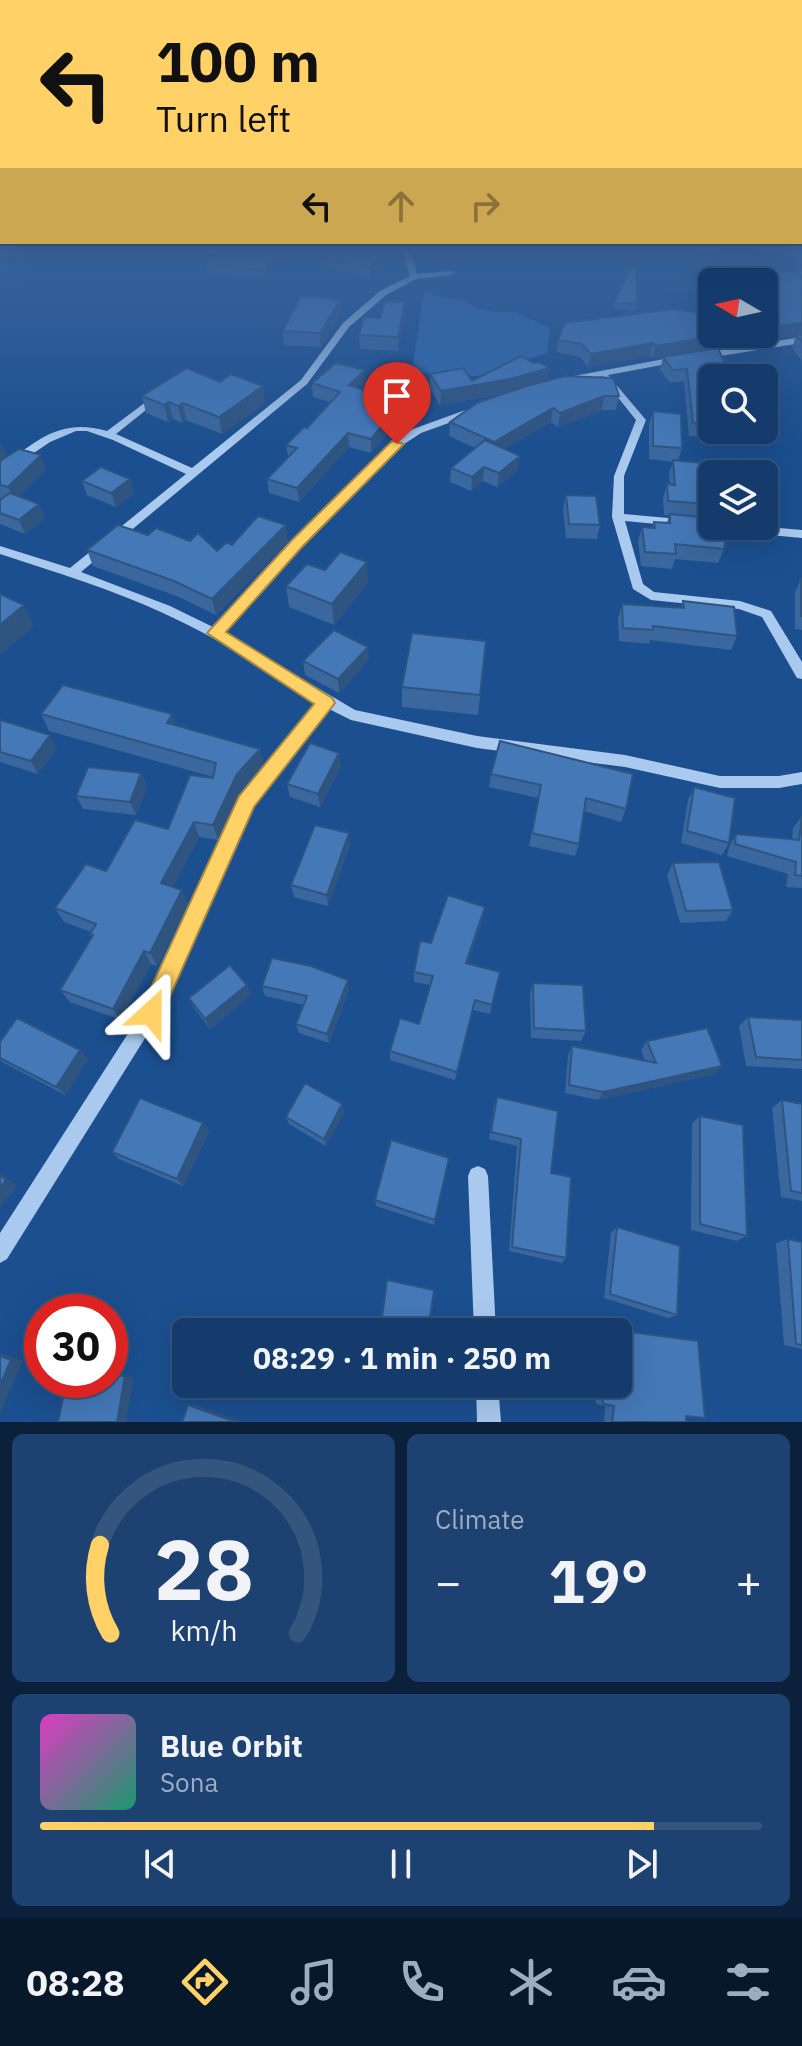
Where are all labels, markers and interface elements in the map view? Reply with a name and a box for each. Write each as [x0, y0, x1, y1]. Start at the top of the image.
text: 100 m [156, 25, 320, 97]
icon: left [24, 32, 128, 136]
text: Turn left [156, 95, 291, 142]
icon: left [295, 184, 339, 228]
icon: ahead [379, 184, 423, 228]
icon: right [463, 184, 507, 228]
north arrow [698, 268, 778, 348]
map controls [698, 268, 778, 540]
pin [363, 362, 431, 444]
button: search [698, 364, 778, 444]
icon: arrive [375, 374, 419, 418]
button: layers [698, 460, 778, 540]
position arrow [109, 971, 193, 1055]
speed limit sign: 30 [24, 1294, 128, 1398]
text: 08:29 · 1 min · 250 m [253, 1338, 551, 1377]
text: Climate [435, 1502, 525, 1536]
text: 28 [154, 1515, 253, 1623]
text: 19° [548, 1541, 649, 1620]
text: − [435, 1553, 461, 1610]
text: + [736, 1553, 762, 1610]
text: km/h [170, 1612, 237, 1649]
text: Blue Orbit [160, 1726, 303, 1765]
text: Sona [160, 1765, 218, 1799]
icon: previous [138, 1842, 182, 1886]
icon: pause [379, 1842, 423, 1886]
icon: next [620, 1842, 664, 1886]
icon: directions [177, 1954, 233, 2010]
icon: music [286, 1954, 342, 2010]
icon: phone [394, 1954, 450, 2010]
icon: climate [503, 1954, 559, 2010]
icon: car [611, 1954, 667, 2010]
icon: filters [720, 1954, 776, 2010]
text: 08:28 [26, 1959, 125, 2006]

